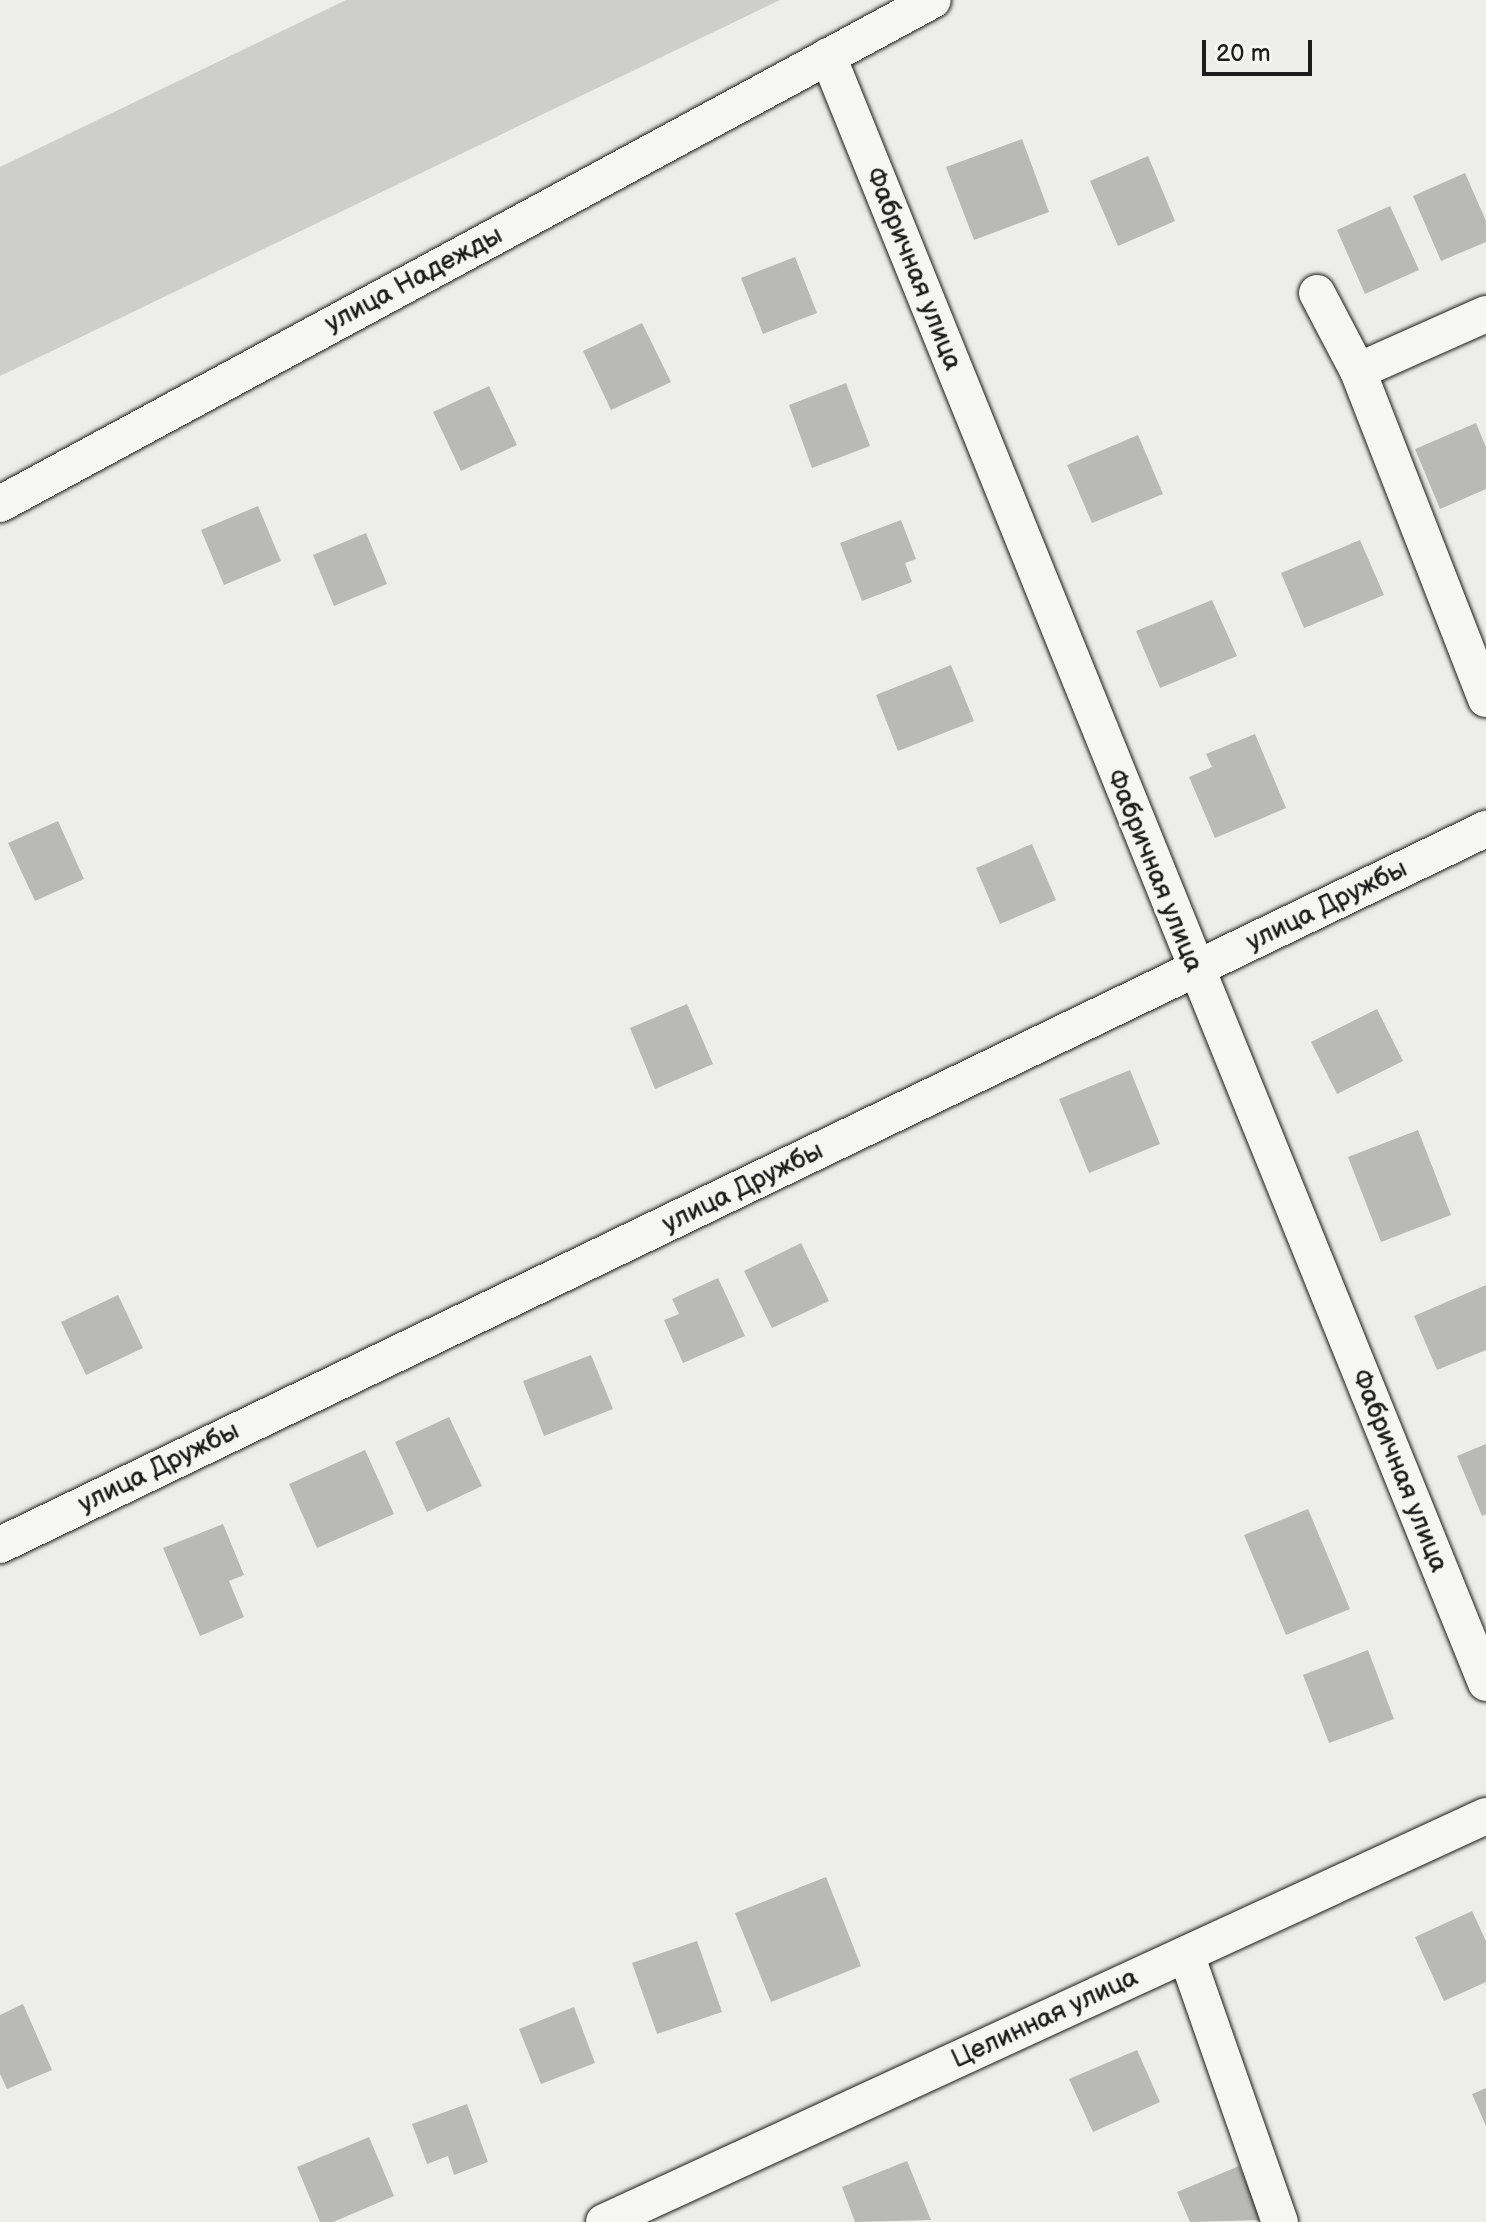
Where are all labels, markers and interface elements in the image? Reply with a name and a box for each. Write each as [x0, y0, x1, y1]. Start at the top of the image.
scale bar [1206, 24, 1316, 74]
text: 20 m [1216, 39, 1271, 68]
street label: Фабричная улица [858, 163, 968, 375]
street label: улица Надежды [320, 220, 508, 340]
street label: Фабричная улица [1099, 765, 1209, 977]
street label: улица Дружбы [1241, 854, 1413, 958]
street label: улица Дружбы [657, 1136, 829, 1240]
street label: Фабричная улица [1344, 1365, 1454, 1577]
street label: улица Дружбы [73, 1416, 245, 1520]
street label: Целинная улица [947, 1962, 1143, 2076]

